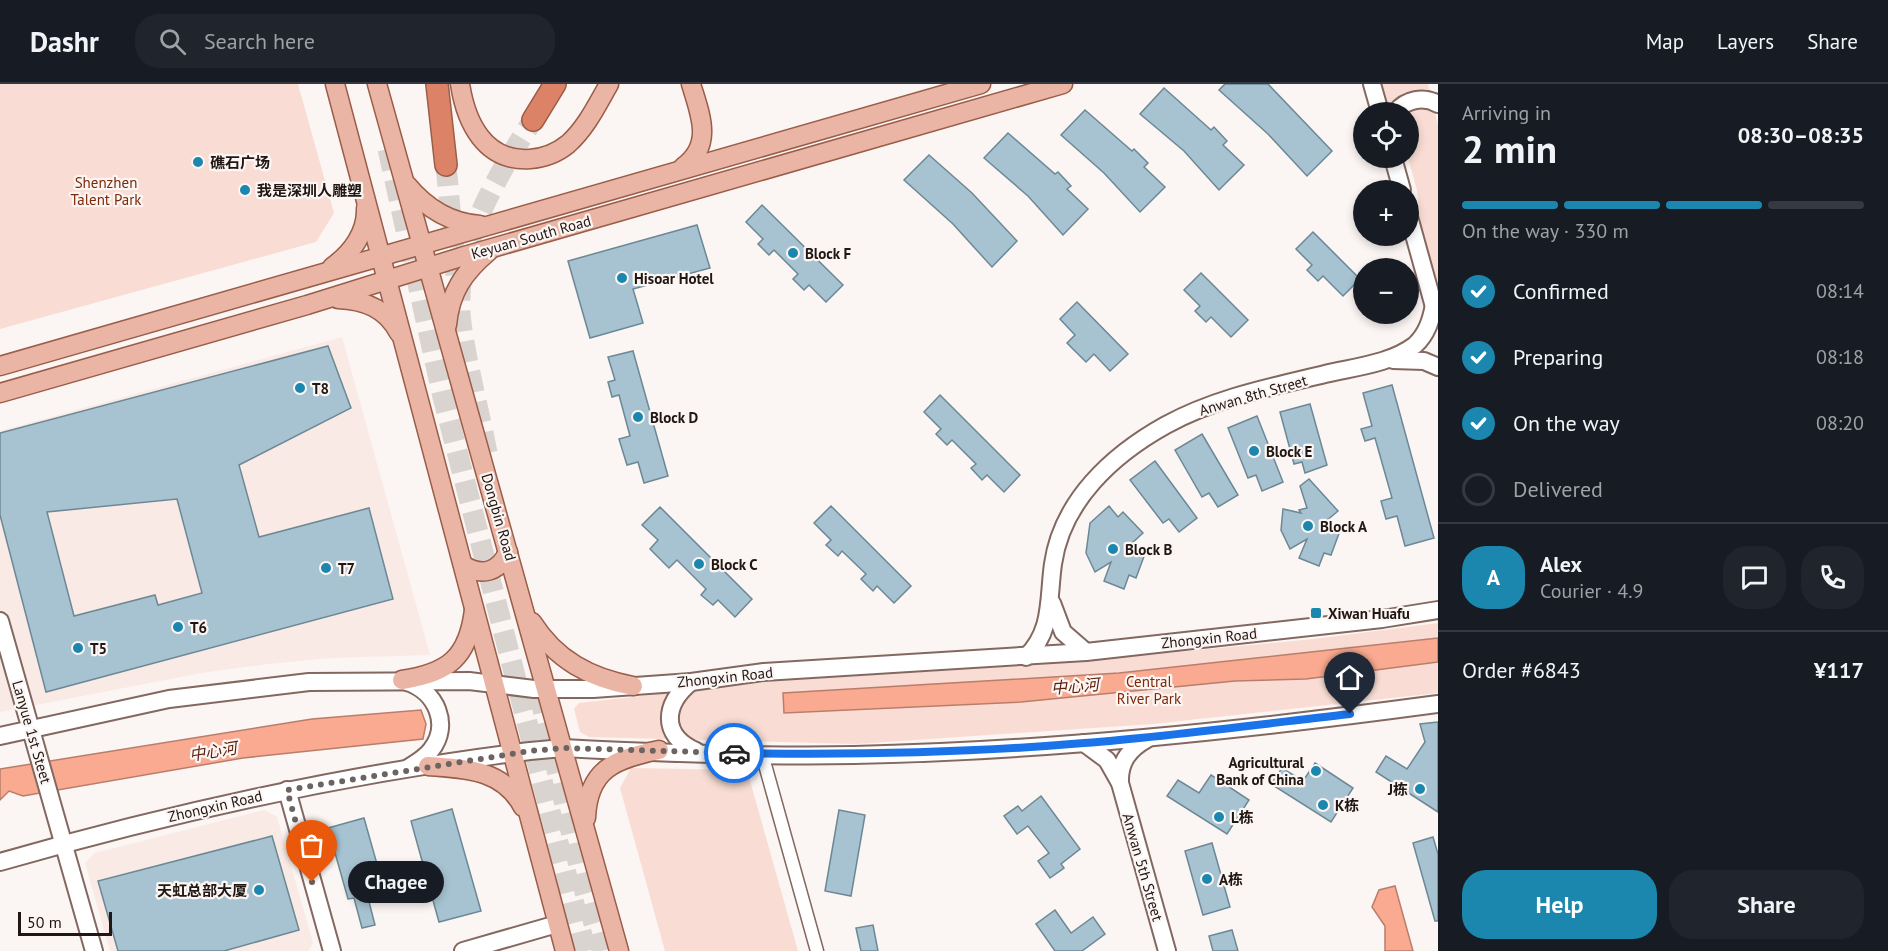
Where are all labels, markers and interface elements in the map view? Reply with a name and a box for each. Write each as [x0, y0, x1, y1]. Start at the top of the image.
search box [135, 14, 555, 68]
text: Dashr [30, 23, 99, 60]
icon: search [156, 25, 189, 58]
text: Search here [204, 27, 315, 55]
text: Map [1646, 28, 1684, 55]
text: Layers [1717, 28, 1774, 55]
text: Share [1807, 28, 1858, 55]
text: Arriving in [1462, 100, 1551, 126]
map controls [1353, 102, 1419, 324]
button: locate [1353, 102, 1419, 168]
text: 08:30–08:35 [1738, 121, 1864, 149]
text: 2 min [1462, 123, 1557, 174]
place label: 礁石广场 [210, 153, 270, 172]
marker: 礁石广场 [191, 155, 205, 169]
park label: Shenzhen Talent Park [70, 173, 142, 209]
button: + [1353, 180, 1419, 246]
place label: 我是深圳人雕塑 [257, 181, 362, 200]
marker: 我是深圳人雕塑 [238, 183, 252, 197]
street label: Keyuan South Road [469, 211, 593, 263]
text: On the way · 330 m [1462, 218, 1629, 244]
place label: Block F [805, 244, 852, 263]
marker: Block F [786, 246, 800, 260]
button: − [1353, 258, 1419, 324]
place label: Hisoar Hotel [634, 269, 714, 288]
marker: Hisoar Hotel [615, 271, 629, 285]
icon: check [1462, 275, 1495, 308]
text: Confirmed [1513, 277, 1609, 305]
text: 08:14 [1816, 278, 1864, 304]
icon: check [1462, 341, 1495, 374]
text: Preparing [1513, 343, 1603, 371]
text: 08:18 [1816, 344, 1864, 370]
street label: Anwan 8th Street [1197, 371, 1309, 419]
place label: T8 [312, 379, 329, 398]
marker: T8 [293, 381, 307, 395]
icon: check [1462, 407, 1495, 440]
place label: Block D [650, 408, 699, 427]
text: On the way [1513, 409, 1620, 437]
marker: Block D [631, 410, 645, 424]
text: 08:20 [1816, 410, 1864, 436]
place label: Block E [1266, 442, 1313, 461]
marker: Block E [1247, 444, 1261, 458]
street label: Dongbin Road [477, 471, 521, 563]
text: Delivered [1513, 475, 1603, 503]
place label: Block A [1320, 517, 1368, 536]
marker: Block A [1301, 519, 1315, 533]
place label: Block B [1125, 540, 1173, 559]
marker: Block B [1106, 542, 1120, 556]
button: chat [1723, 546, 1786, 609]
button: phone [1801, 546, 1864, 609]
text: Alex [1540, 550, 1582, 578]
place label: Block C [711, 555, 758, 574]
marker: Block C [692, 557, 706, 571]
place label: T7 [338, 559, 355, 578]
marker: T7 [319, 561, 333, 575]
text: A [1487, 563, 1500, 591]
text: Courier · 4.9 [1540, 578, 1643, 604]
place label: Xiwan Huafu [1328, 604, 1410, 623]
marker: Xiwan Huafu [1309, 606, 1323, 620]
place label: T6 [190, 618, 207, 637]
marker: T6 [171, 620, 185, 634]
street label: Zhongxin Road [1160, 624, 1258, 652]
place label: T5 [90, 639, 107, 658]
marker: T5 [71, 641, 85, 655]
pin [1324, 652, 1375, 714]
text: Order #6843 [1462, 656, 1581, 684]
text: ¥117 [1814, 656, 1864, 684]
icon: home [1333, 661, 1366, 694]
street label: Zhongxin Road [676, 663, 774, 691]
park label: Central River Park [1117, 672, 1182, 708]
water label: 中心河 [1050, 674, 1103, 698]
street label: Lanyue 1st Steet [8, 678, 56, 786]
courier [704, 723, 764, 783]
water label: 中心河 [188, 737, 241, 765]
icon: car [718, 737, 751, 770]
place label: Agricultural Bank of China [1216, 753, 1305, 789]
marker: Agricultural Bank of China [1309, 764, 1323, 778]
place label: J栋 [1387, 780, 1408, 799]
marker: J栋 [1413, 782, 1427, 796]
street label: Zhongxin Road [166, 786, 264, 826]
place label: K栋 [1335, 796, 1359, 815]
marker: K栋 [1316, 798, 1330, 812]
place label: L栋 [1231, 808, 1254, 827]
marker: L栋 [1212, 810, 1226, 824]
street label: Anwan 5th Street [1119, 811, 1167, 923]
pin [286, 820, 337, 882]
icon: bag [295, 829, 328, 862]
callout: Chagee [348, 861, 444, 903]
text: Chagee [365, 869, 427, 895]
place label: A栋 [1219, 870, 1243, 889]
button: Help [1462, 870, 1657, 939]
button: Share [1669, 870, 1864, 939]
marker: A栋 [1200, 872, 1214, 886]
place label: 天虹总部大厦 [157, 881, 247, 900]
marker: 天虹总部大厦 [252, 883, 266, 897]
scale bar [18, 909, 112, 936]
text: 50 m [27, 912, 62, 932]

